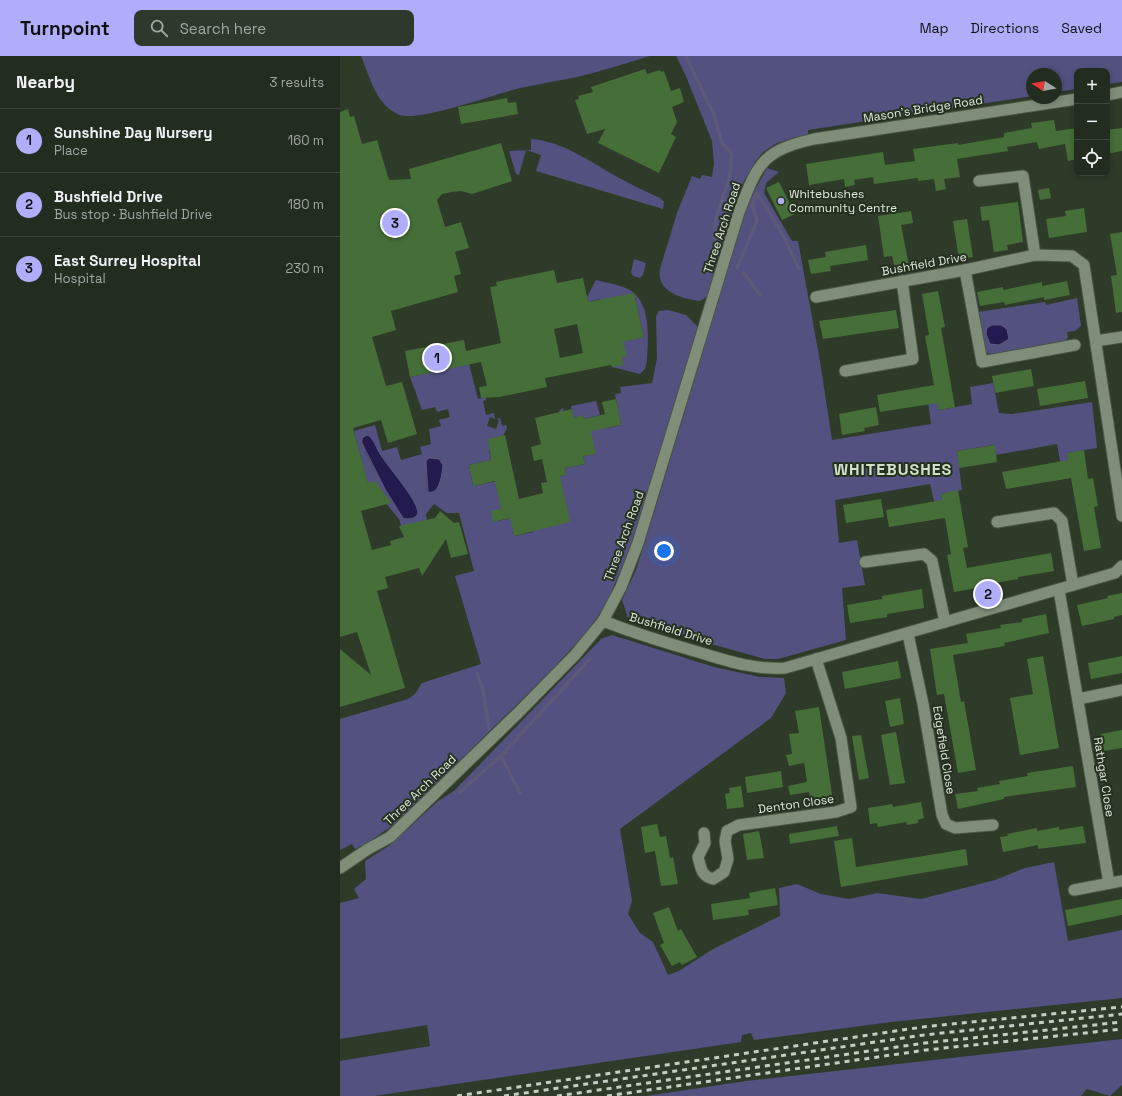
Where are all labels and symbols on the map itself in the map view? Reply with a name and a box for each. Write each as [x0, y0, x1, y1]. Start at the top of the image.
north arrow [1026, 68, 1062, 104]
street label: Mason's Bridge Road [862, 92, 984, 126]
street label: Three Arch Road [700, 180, 744, 276]
place label: Whitebushes Community Centre [789, 186, 897, 216]
marker: Whitebushes Community Centre [776, 196, 786, 206]
pin: 3 [382, 208, 408, 238]
street label: Bushfield Drive [880, 249, 968, 279]
pin: 1 [424, 343, 450, 373]
district label: WHITEBUSHES [834, 459, 952, 480]
street label: Three Arch Road [600, 489, 648, 583]
your location [654, 541, 674, 561]
pin: 2 [975, 579, 1001, 609]
street label: Bushfield Drive [627, 609, 715, 649]
street label: Edgefield Close [929, 705, 959, 795]
street label: Rathgar Close [1090, 736, 1118, 818]
street label: Three Arch Road [380, 751, 460, 829]
street label: Denton Close [757, 791, 835, 817]

